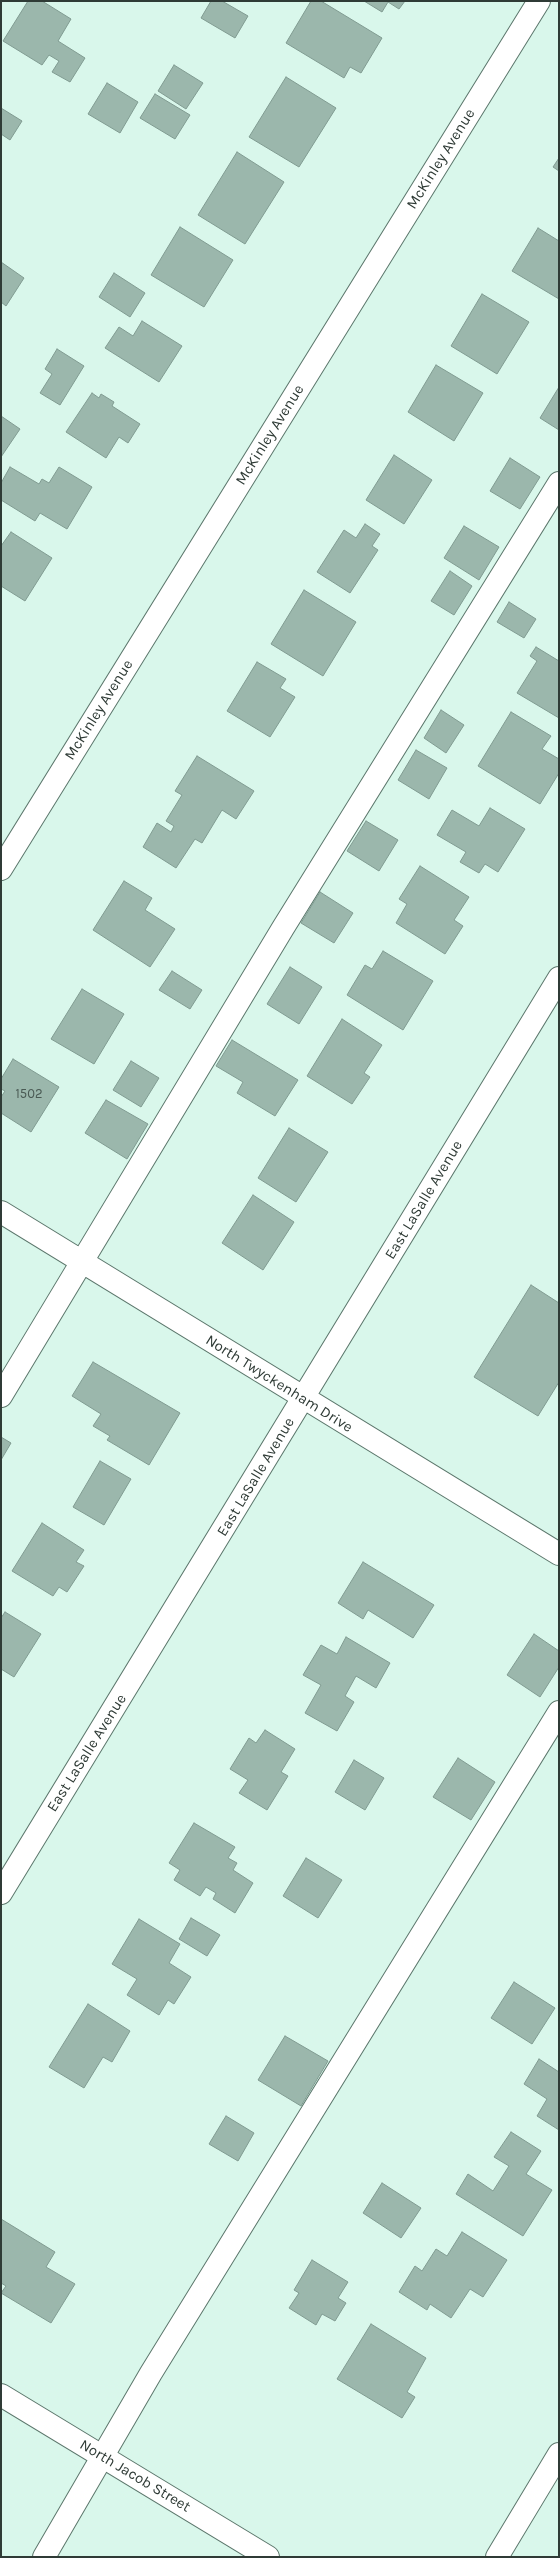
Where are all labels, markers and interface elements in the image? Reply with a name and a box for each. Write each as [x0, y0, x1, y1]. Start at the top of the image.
street label: McKinley Avenue [403, 106, 479, 212]
street label: McKinley Avenue [232, 382, 308, 488]
street label: McKinley Avenue [61, 657, 137, 763]
house number: 1502 [16, 1086, 42, 1102]
street label: East LaSalle Avenue [381, 1137, 467, 1263]
street label: North Twyckenham Drive [202, 1331, 356, 1437]
street label: East LaSalle Avenue [213, 1414, 299, 1540]
street label: East LaSalle Avenue [43, 1691, 131, 1815]
street label: North Jacob Street [76, 2436, 194, 2516]

